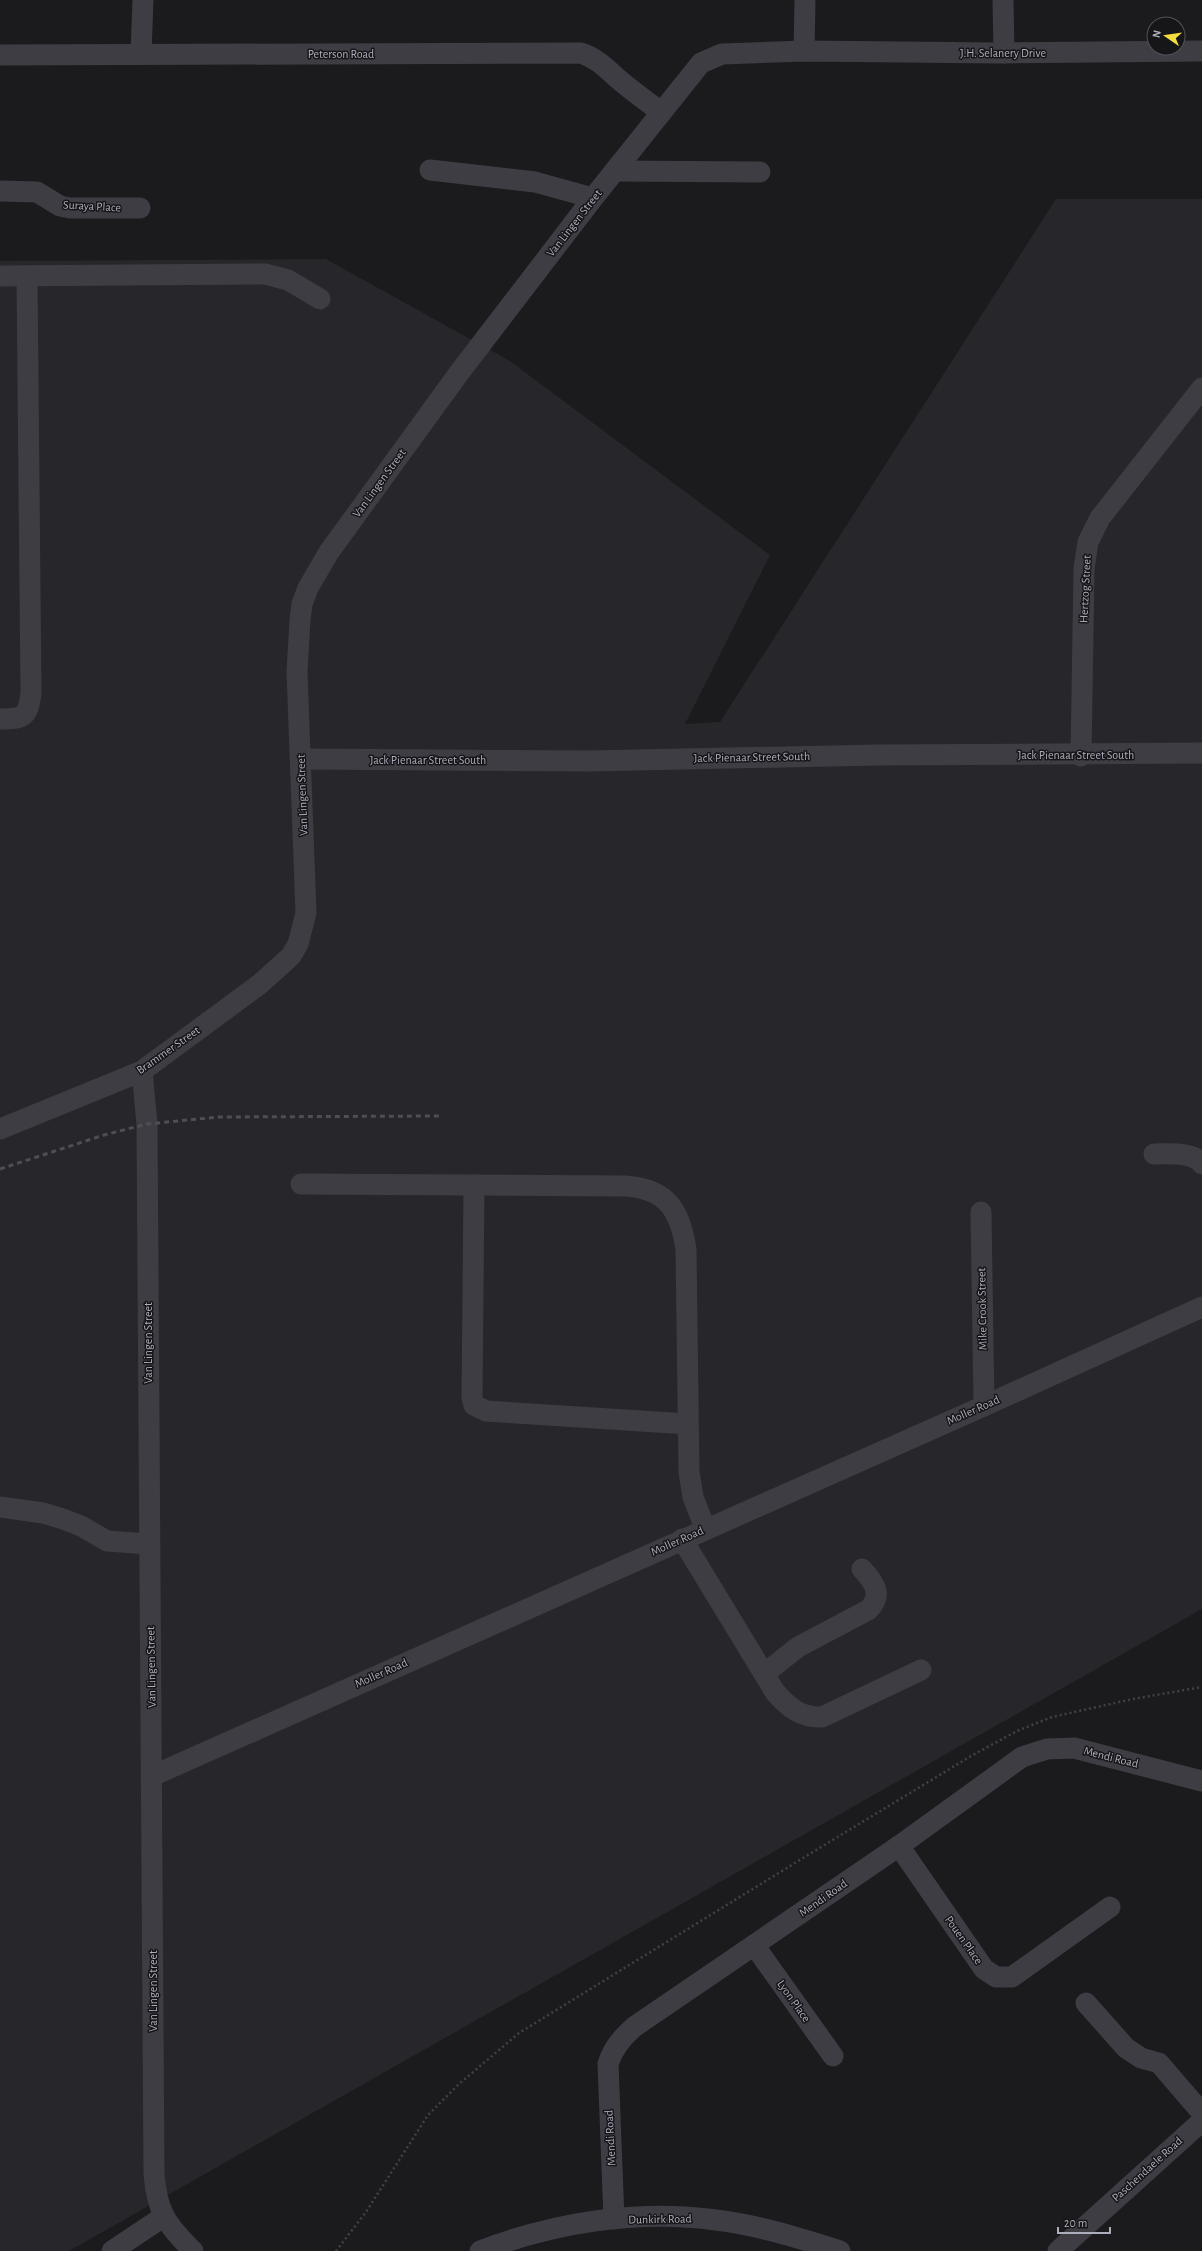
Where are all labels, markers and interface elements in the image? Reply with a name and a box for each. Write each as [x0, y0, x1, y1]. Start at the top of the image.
north arrow [1146, 16, 1186, 56]
text: N [1151, 29, 1163, 39]
street label: J.H. Selanery Drive [960, 47, 1046, 60]
street label: Peterson Road [308, 48, 374, 60]
street label: Van Lingen Street [544, 187, 604, 259]
street label: Suraya Place [63, 198, 121, 215]
street label: Van Lingen Street [350, 446, 408, 520]
street label: Hertzog Street [1077, 555, 1093, 623]
street label: Jack Pienaar Street South [1018, 749, 1134, 761]
street label: Jack Pienaar Street South [694, 750, 810, 764]
street label: Van Lingen Street [295, 754, 309, 836]
street label: Jack Pienaar Street South [370, 754, 486, 766]
street label: Brammer Street [134, 1024, 202, 1076]
street label: Mike Crook Street [975, 1267, 989, 1350]
street label: Van Lingen Street [142, 1302, 154, 1384]
street label: Moller Road [945, 1393, 1001, 1427]
street label: Moller Road [649, 1524, 705, 1558]
street label: Van Lingen Street [144, 1626, 158, 1708]
street label: Moller Road [353, 1656, 409, 1690]
street label: Mendi Road [1082, 1744, 1140, 1770]
street label: Mendi Road [797, 1877, 849, 1919]
street label: Pouen Place [943, 1913, 985, 1967]
street label: Van Lingen Street [147, 1950, 159, 2032]
street label: Lyon Place [774, 1978, 813, 2025]
street label: Mendi Road [603, 2110, 617, 2166]
street label: Paschendaele Road [1109, 2134, 1185, 2204]
scale bar [1058, 2209, 1110, 2235]
street label: Dunkirk Road [628, 2212, 692, 2226]
text: 20 m [1064, 2217, 1087, 2229]

